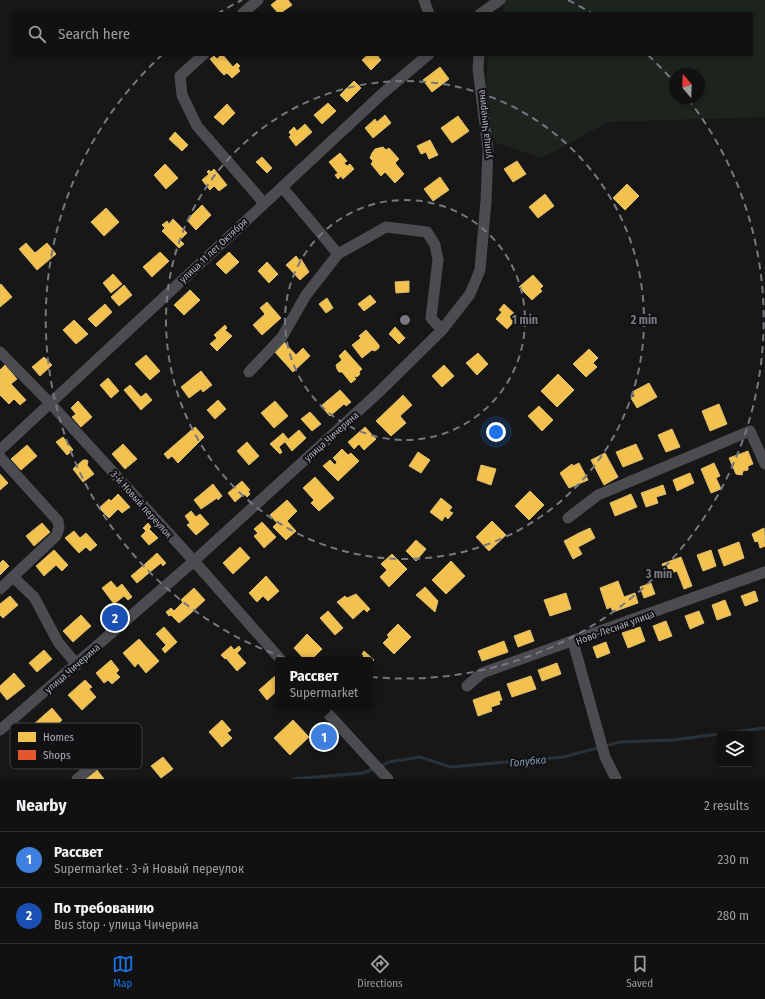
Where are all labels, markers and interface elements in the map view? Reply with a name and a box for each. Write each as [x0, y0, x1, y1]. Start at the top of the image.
search box [12, 12, 753, 56]
icon: search [26, 23, 48, 45]
text: Search here [58, 25, 130, 43]
north arrow [669, 68, 705, 104]
street label: улица Чичерина [475, 89, 495, 159]
street label: улица 11 лет Октября [177, 216, 250, 285]
centre of rings [398, 313, 412, 327]
text: 1 min [512, 313, 538, 327]
text: 2 min [630, 313, 657, 327]
street label: улица Чичерина [302, 409, 361, 464]
your location [486, 422, 506, 442]
street label: 3-й Новый переулок [108, 468, 175, 541]
text: 3 min [645, 567, 672, 581]
pin: 2 [102, 603, 128, 633]
street label: Ново-Лесная улица [574, 608, 656, 648]
street label: улица Чичерина [43, 642, 103, 696]
popup [275, 657, 373, 709]
text: Рассвет [290, 667, 339, 685]
text: Supermarket [290, 685, 358, 700]
pin: 1 [311, 722, 337, 752]
legend [10, 723, 142, 769]
text: Homes [43, 731, 74, 744]
map controls [717, 731, 753, 767]
button: layers [717, 731, 753, 767]
text: Shops [43, 749, 71, 762]
water label: Голубка [509, 753, 547, 770]
text: Nearby [16, 795, 67, 816]
text: 2 results [704, 798, 749, 813]
text: Рассвет [54, 843, 103, 861]
text: 1 [26, 852, 32, 867]
text: 230 m [718, 852, 749, 867]
text: Supermarket · 3-й Новый переулок [54, 861, 244, 876]
text: По требованию [54, 899, 154, 917]
text: 2 [26, 908, 32, 923]
text: 280 m [717, 908, 749, 923]
text: Bus stop · улица Чичерина [54, 917, 199, 932]
tab: Map [112, 953, 134, 990]
tab: Directions [357, 953, 403, 990]
tab: Saved [626, 953, 653, 990]

